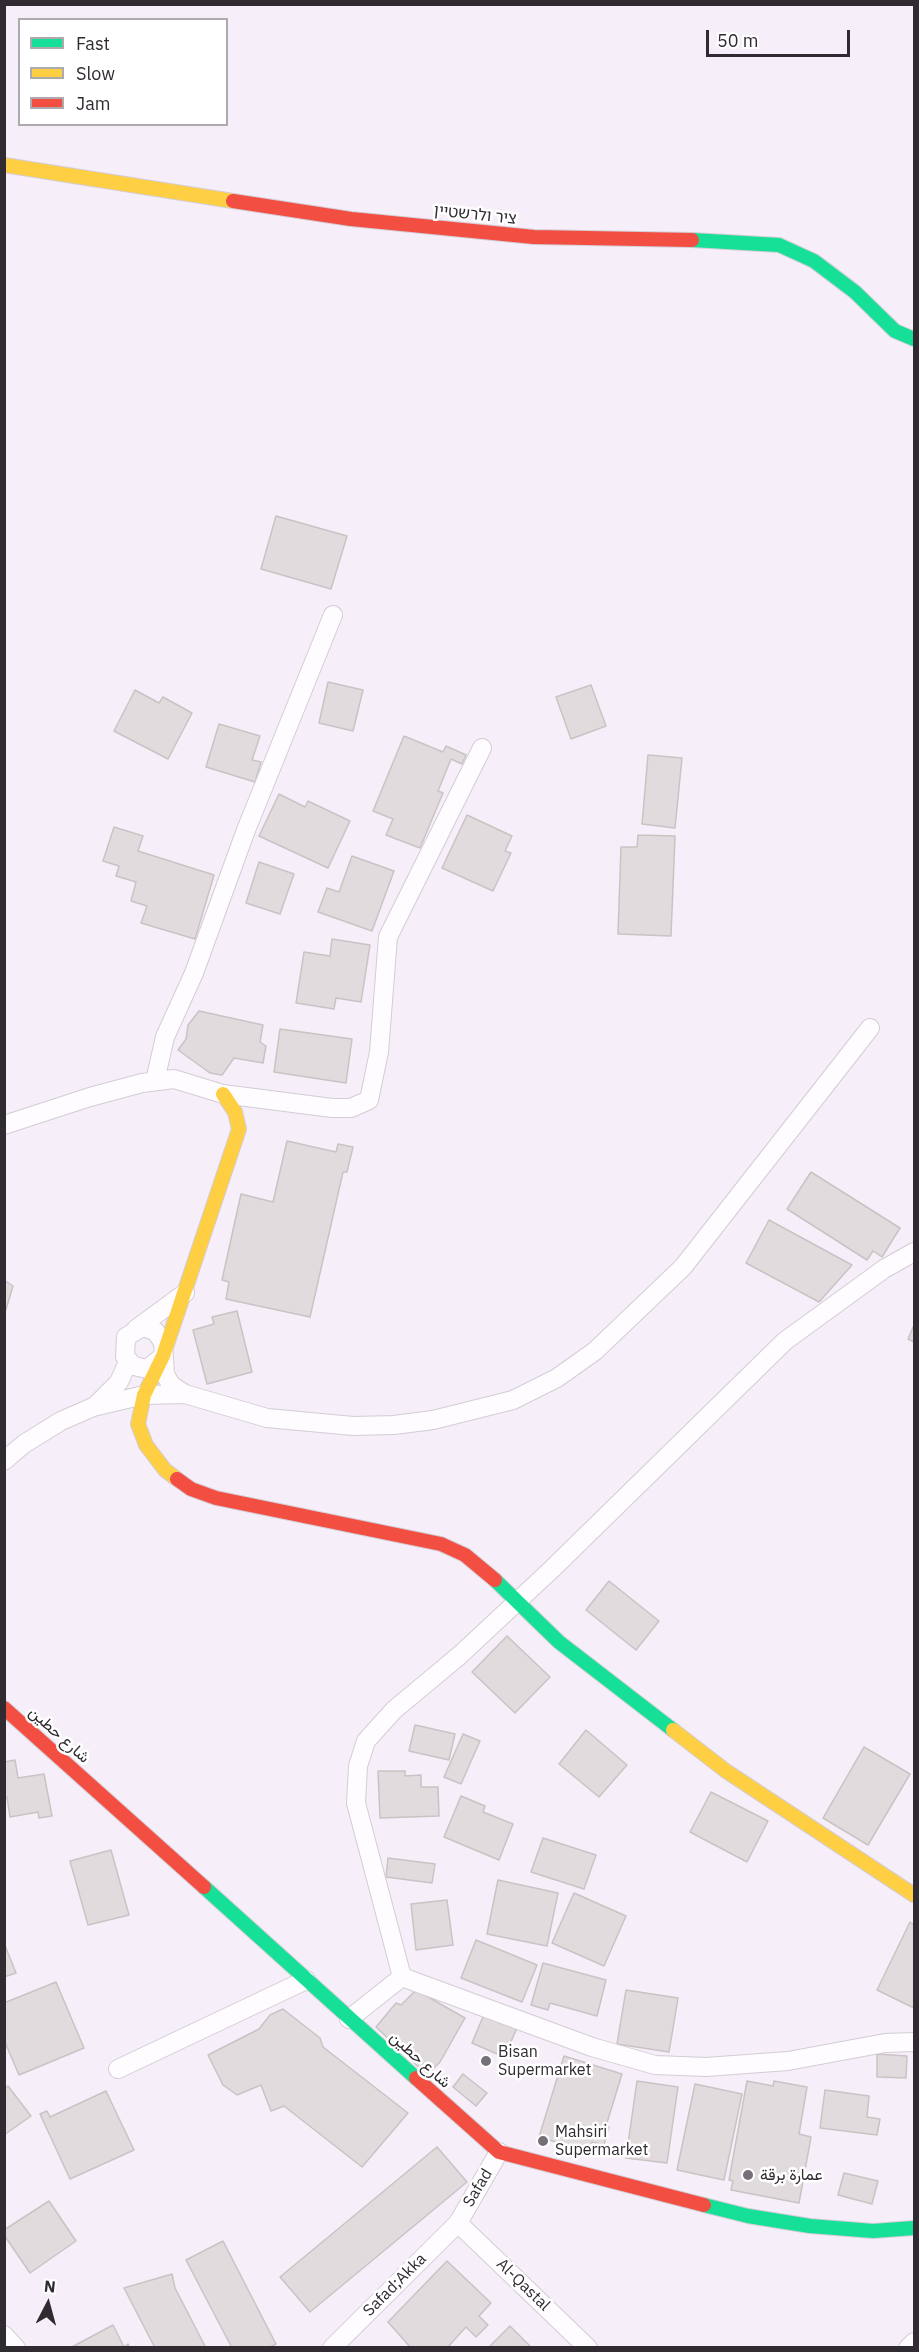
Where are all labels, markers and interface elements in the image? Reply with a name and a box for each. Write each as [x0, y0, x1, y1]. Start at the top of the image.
legend [18, 18, 228, 126]
scale bar [709, 18, 853, 56]
text: 50 m [717, 29, 759, 52]
text: Fast [76, 32, 110, 55]
text: Slow [76, 62, 115, 85]
text: Jam [76, 92, 111, 115]
street label: ציר ולרשטיין [433, 201, 517, 229]
street label: شارع حطين [25, 1703, 93, 1767]
street label: شارع حطين [386, 2028, 454, 2092]
place label: Bisan Supermarket [498, 2042, 591, 2080]
marker: Bisan Supermarket [479, 2054, 493, 2068]
place label: Mahsiri Supermarket [555, 2122, 648, 2160]
marker: Mahsiri Supermarket [536, 2134, 550, 2148]
place label: عمارة برقة [760, 2165, 823, 2185]
street label: Safad [459, 2166, 497, 2210]
marker: عمارة برقة [741, 2168, 755, 2182]
street label: Safad;Akka [360, 2250, 430, 2320]
street label: Al-Qastal [492, 2255, 554, 2315]
north arrow [18, 2274, 78, 2334]
text: N [43, 2276, 57, 2297]

